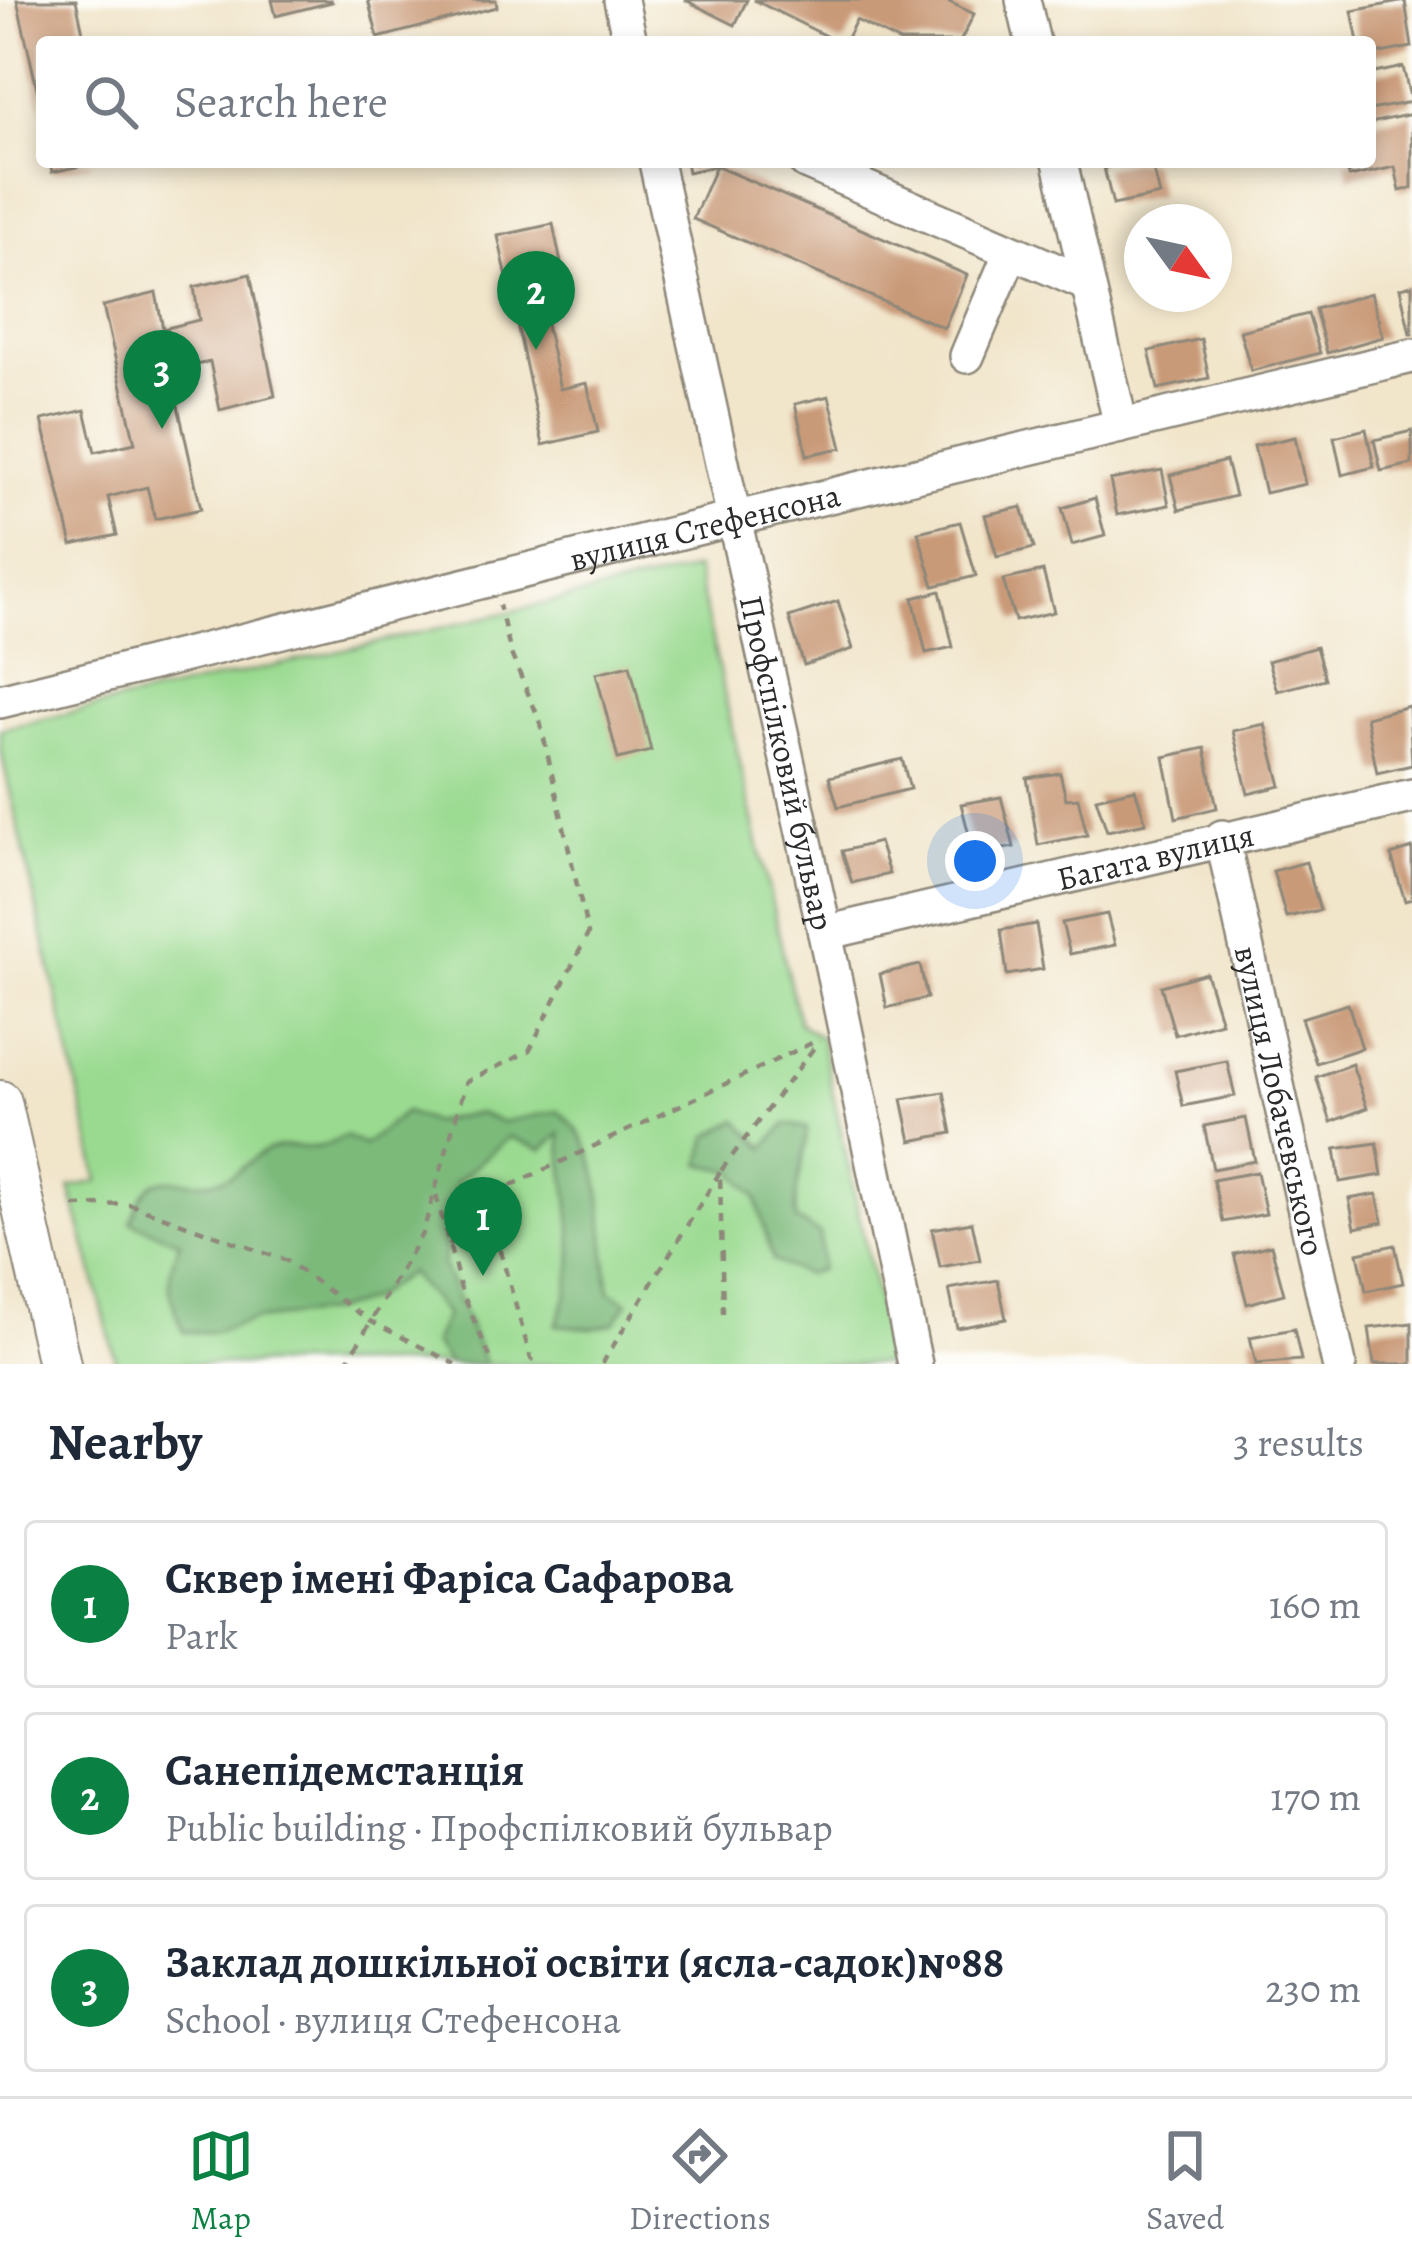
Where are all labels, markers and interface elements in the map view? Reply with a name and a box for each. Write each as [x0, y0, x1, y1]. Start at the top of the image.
search box [36, 36, 1376, 168]
icon: search [78, 69, 144, 135]
text: Search here [174, 71, 388, 133]
north arrow [1124, 204, 1232, 312]
pin: 2 [497, 251, 575, 350]
pin: 3 [123, 330, 201, 429]
street label: вулиця Стефенсона [565, 472, 845, 582]
street label: Профспілковий бульвар [729, 591, 846, 934]
street label: Багата вулиця [1052, 812, 1258, 901]
your location [945, 831, 1005, 891]
street label: вулиця Лобачевського [1224, 941, 1336, 1260]
pin: 1 [444, 1177, 522, 1276]
text: Nearby [48, 1407, 202, 1477]
text: 3 results [1233, 1416, 1364, 1469]
text: Сквер імені Фаріса Сафарова [165, 1547, 734, 1609]
text: 1 [83, 1578, 97, 1631]
text: 160 m [1269, 1578, 1361, 1631]
text: Park [165, 1609, 238, 1662]
text: Санепідемстанція [165, 1739, 524, 1801]
text: 2 [81, 1770, 99, 1823]
text: 170 m [1270, 1770, 1361, 1823]
text: Public building · Профспілковий бульвар [165, 1801, 833, 1854]
text: Заклад дошкільної освіти (ясла-садок)№88 [165, 1931, 1004, 1993]
text: 3 [82, 1962, 98, 2015]
text: 230 m [1265, 1962, 1361, 2015]
text: School · вулиця Стефенсона [165, 1993, 621, 2046]
tab: Map [188, 2123, 254, 2240]
tab: Directions [629, 2123, 771, 2240]
tab: Saved [1146, 2123, 1224, 2240]

